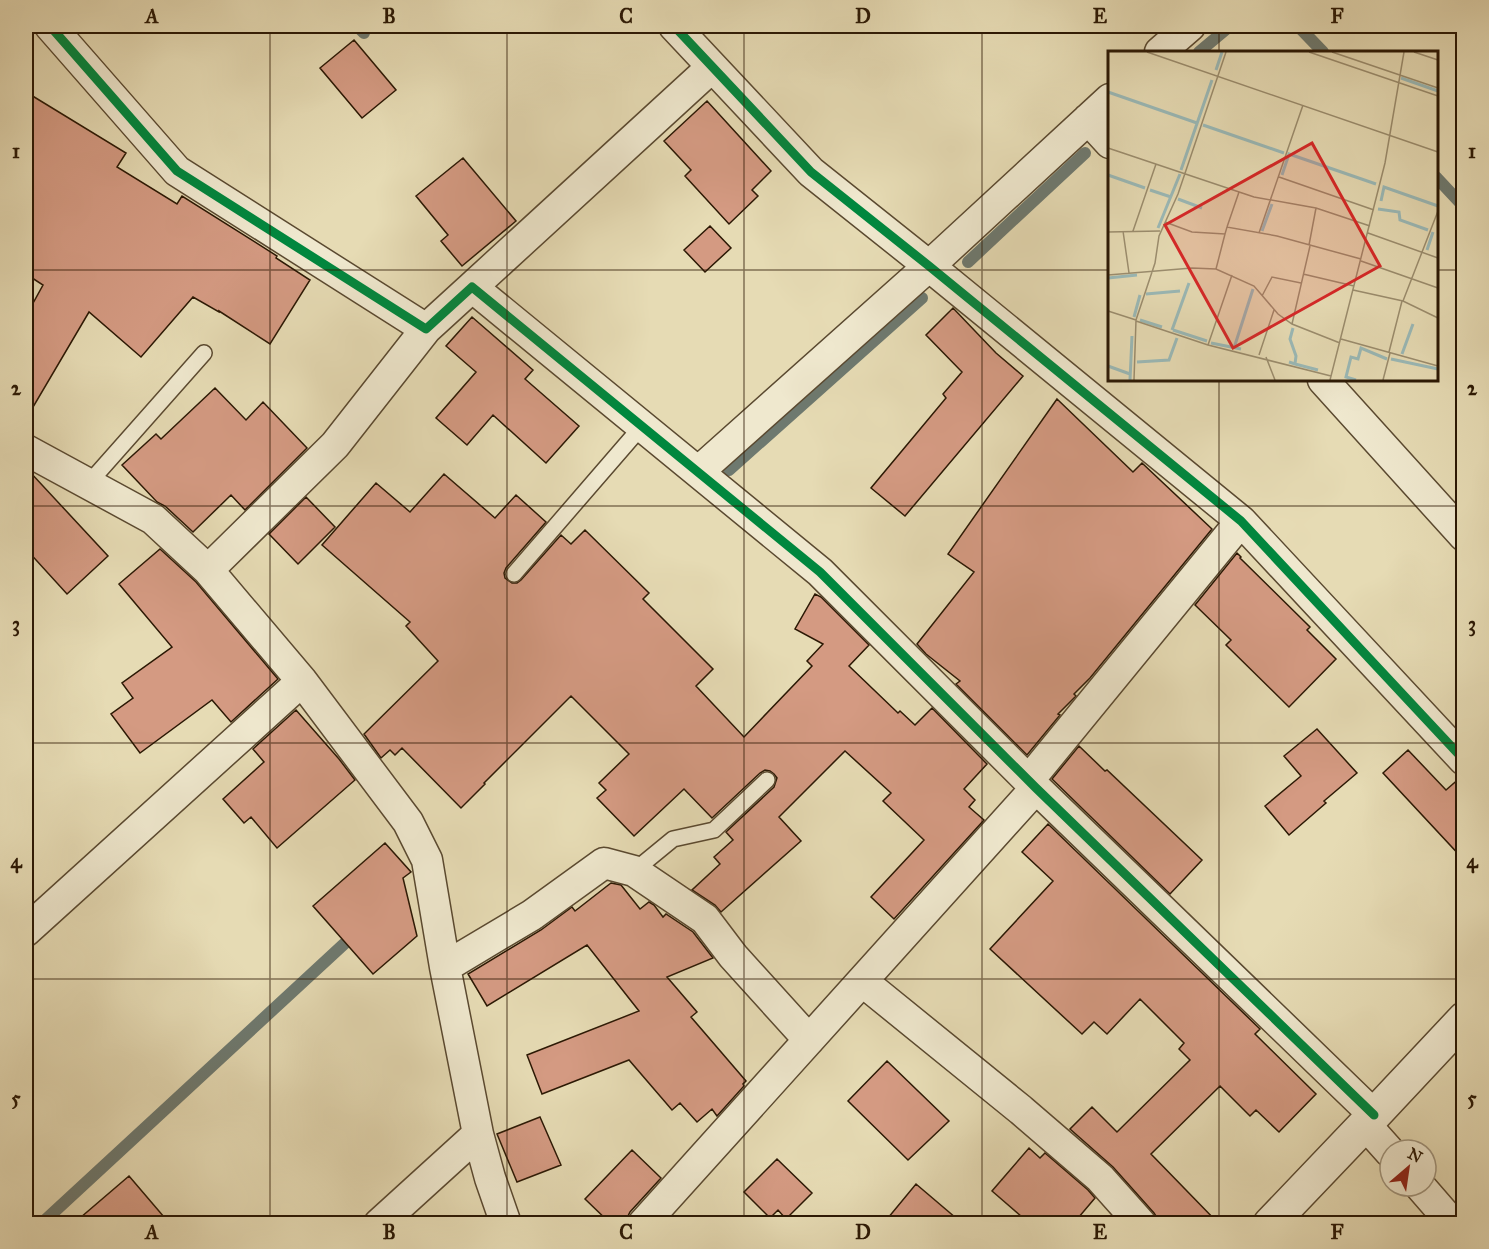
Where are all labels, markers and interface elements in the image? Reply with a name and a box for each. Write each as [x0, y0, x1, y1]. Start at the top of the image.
text: A [143, 4, 159, 28]
text: B [382, 4, 396, 28]
text: C [619, 4, 633, 28]
text: D [855, 4, 871, 28]
text: E [1093, 4, 1108, 28]
text: F [1330, 4, 1344, 28]
inset map [1108, 51, 1438, 381]
text: 1 [12, 139, 20, 163]
text: 1 [1468, 139, 1476, 163]
text: 2 [11, 376, 22, 400]
text: 2 [1467, 376, 1478, 400]
text: 3 [12, 612, 20, 637]
text: 3 [1468, 612, 1476, 637]
text: 4 [10, 849, 22, 874]
text: 4 [1466, 849, 1478, 874]
text: 5 [11, 1086, 21, 1110]
text: 5 [1467, 1086, 1477, 1110]
north arrow [1378, 1138, 1438, 1198]
text: N [1404, 1144, 1426, 1167]
text: A [143, 1220, 159, 1244]
text: B [382, 1220, 396, 1244]
text: C [619, 1220, 633, 1244]
text: D [855, 1220, 871, 1244]
text: E [1093, 1220, 1108, 1244]
text: F [1330, 1220, 1344, 1244]

